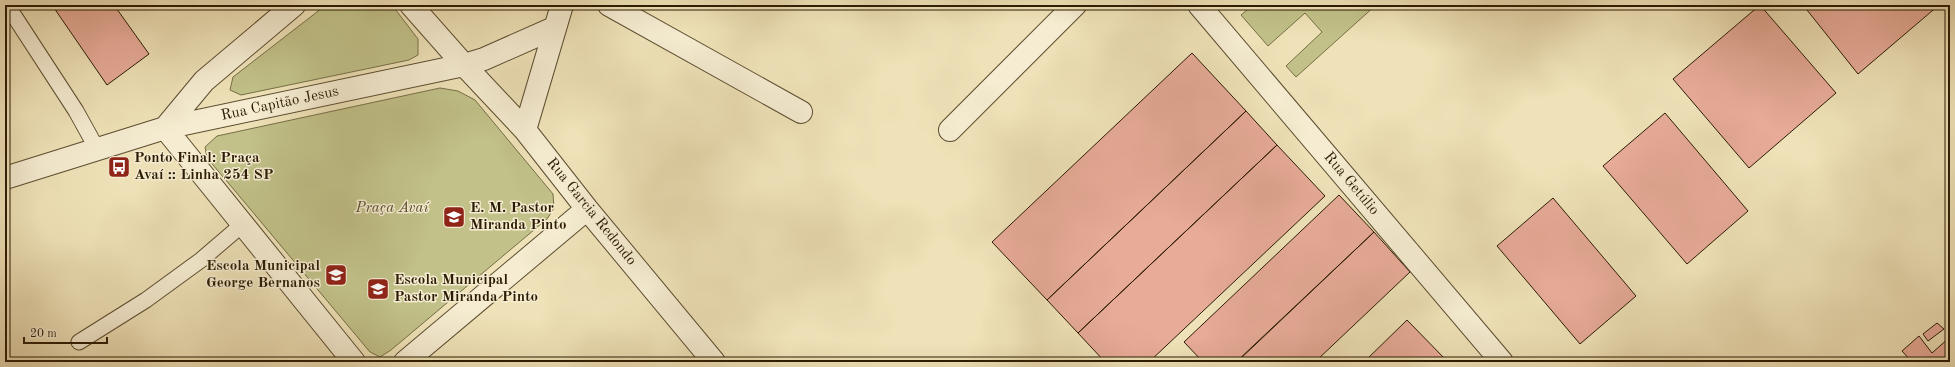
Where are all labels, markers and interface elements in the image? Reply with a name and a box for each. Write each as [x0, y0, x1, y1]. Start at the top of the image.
street label: Rua Capitão Jesus [220, 84, 340, 124]
street label: Rua Getúlio [1321, 150, 1381, 218]
place label: Ponto Final: Praça Avaí :: Linha 254 SP [134, 151, 273, 183]
bus stop icon: Ponto Final: Praça Avaí :: Linha 254 SP [106, 154, 132, 180]
street label: Rua Garcia Redondo [543, 156, 639, 268]
park label: Praça Avaí [355, 201, 429, 216]
place label: E. M. Pastor Miranda Pinto [470, 201, 566, 233]
school or university icon: E. M. Pastor Miranda Pinto [441, 204, 467, 230]
place label: Escola Municipal George Bernanos [206, 259, 320, 291]
school or university icon: Escola Municipal George Bernanos [323, 262, 349, 288]
place label: Escola Municipal Pastor Miranda Pinto [394, 273, 538, 305]
school or university icon: Escola Municipal Pastor Miranda Pinto [365, 276, 391, 302]
scale bar [24, 319, 107, 345]
text: 20 m [30, 328, 57, 340]

